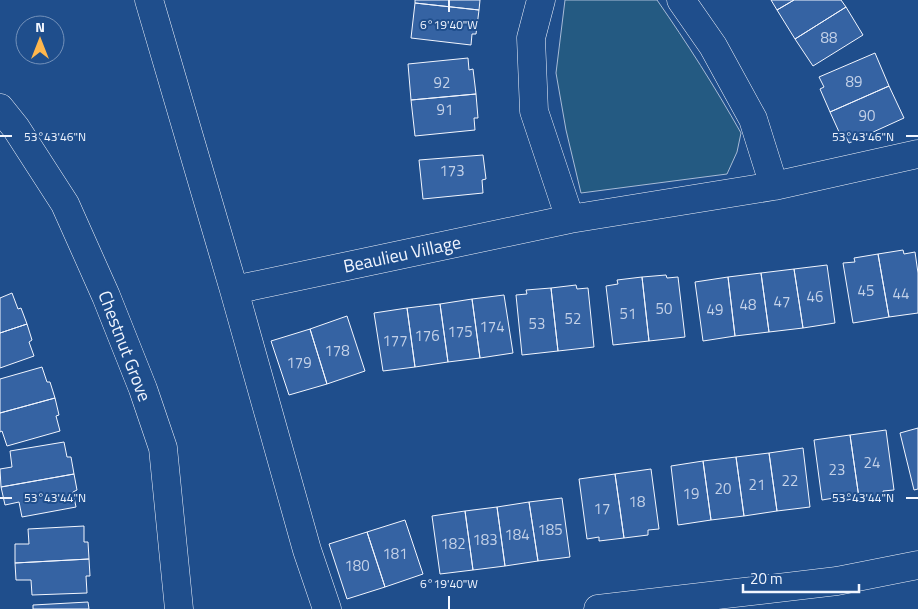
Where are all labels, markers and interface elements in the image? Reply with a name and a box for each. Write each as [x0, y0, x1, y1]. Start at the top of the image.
north arrow [15, 15, 65, 65]
text: 6°19'40"W [420, 15, 478, 34]
text: N [35, 16, 45, 37]
house number: 88 [821, 26, 837, 49]
house number: 89 [846, 70, 862, 93]
house number: 92 [434, 71, 450, 94]
house number: 91 [437, 98, 453, 121]
house number: 90 [859, 104, 875, 127]
text: 53°43'46"N [24, 127, 86, 146]
text: 53°43'46"N [832, 127, 894, 146]
house number: 173 [439, 159, 465, 182]
street label: Beaulieu Village [341, 228, 463, 280]
house number: 45 [858, 279, 874, 302]
house number: 44 [893, 282, 909, 305]
house number: 46 [807, 285, 823, 308]
street label: Chestnut Grove [91, 287, 159, 405]
house number: 47 [774, 290, 790, 313]
house number: 48 [740, 293, 756, 316]
house number: 50 [656, 297, 672, 320]
house number: 49 [707, 298, 723, 321]
house number: 51 [620, 302, 636, 325]
house number: 52 [565, 307, 581, 330]
house number: 53 [529, 312, 545, 335]
house number: 174 [479, 315, 505, 338]
house number: 175 [447, 320, 473, 343]
house number: 176 [414, 324, 440, 347]
house number: 177 [382, 329, 408, 352]
house number: 178 [324, 339, 350, 362]
house number: 179 [286, 351, 312, 374]
house number: 24 [864, 451, 880, 474]
house number: 23 [829, 458, 845, 481]
house number: 22 [782, 469, 798, 492]
house number: 21 [749, 473, 765, 496]
house number: 20 [715, 477, 731, 500]
house number: 19 [683, 482, 699, 505]
text: 53°43'44"N [24, 488, 86, 507]
text: 53°43'44"N [832, 488, 894, 507]
house number: 18 [629, 490, 645, 513]
house number: 17 [594, 497, 610, 520]
house number: 185 [537, 518, 563, 541]
house number: 184 [504, 523, 530, 546]
house number: 183 [472, 528, 498, 551]
house number: 182 [440, 532, 466, 555]
house number: 181 [382, 542, 408, 565]
house number: 180 [344, 554, 370, 577]
scale bar [743, 562, 859, 594]
text: 20 m [750, 567, 783, 590]
text: 6°19'40"W [420, 574, 478, 593]

